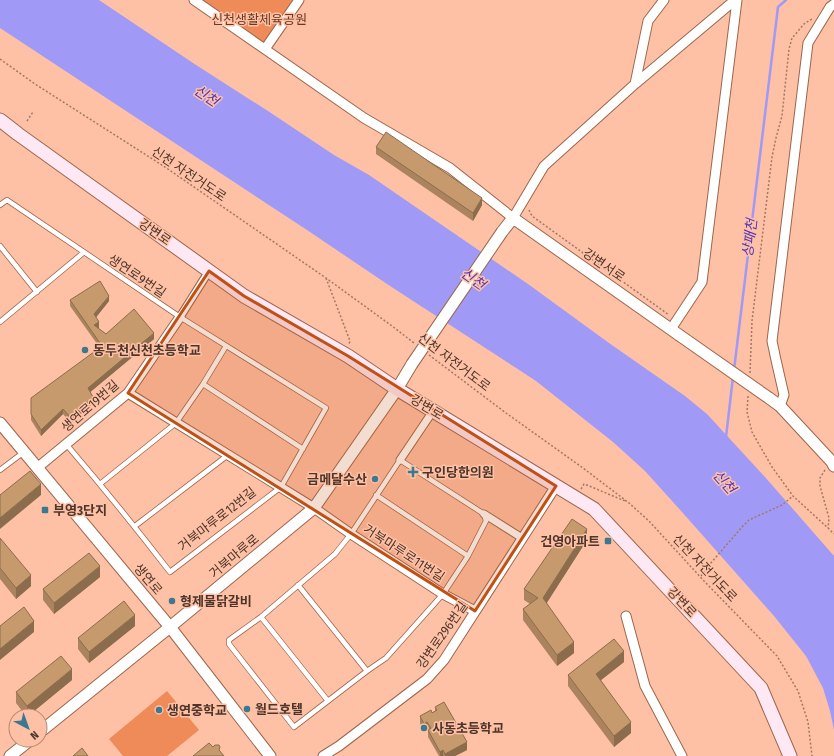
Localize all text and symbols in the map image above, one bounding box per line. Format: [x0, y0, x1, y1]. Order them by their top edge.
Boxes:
park label: 신천생활체육공원 [211, 12, 307, 27]
water label: 신천 [191, 82, 222, 111]
street label: 신천 자전거도로 [149, 144, 229, 205]
street label: 강변로 [136, 216, 174, 248]
water label: 상패천 [739, 217, 761, 258]
street label: 강변서로 [580, 245, 628, 285]
street label: 생연로9번길 [105, 251, 169, 301]
water label: 신천 [458, 265, 489, 294]
street label: 신천 자전거도로 [415, 330, 493, 394]
place label: 동두천신천초등학교 [93, 343, 201, 358]
marker: 동두천신천초등학교 [80, 345, 90, 355]
street label: 생연로19번길 [58, 377, 122, 435]
street label: 강변로 [408, 391, 446, 423]
place label: 구인당한의원 [422, 465, 494, 480]
marker: 구인당한의원 [407, 466, 419, 478]
water label: 신천 [709, 467, 740, 498]
place label: 금메달수산 [307, 472, 367, 487]
marker: 금메달수산 [370, 474, 380, 484]
street label: 거북마루로12번길 [175, 484, 259, 554]
place label: 부영3단지 [53, 503, 107, 518]
marker: 부영3단지 [40, 505, 50, 515]
street label: 거북마루로11번길 [361, 521, 447, 585]
street label: 거북마루로 [206, 531, 262, 581]
street label: 신천 자전거도로 [670, 531, 740, 605]
place label: 건영아파트 [540, 534, 600, 549]
marker: 건영아파트 [603, 536, 613, 546]
street label: 생연로 [131, 560, 165, 598]
street label: 강변로 [664, 584, 700, 620]
place label: 형제물닭갈비 [180, 594, 252, 609]
marker: 형제물닭갈비 [167, 596, 177, 606]
street label: 강변로296번길 [413, 599, 471, 671]
place label: 월드호텔 [255, 702, 303, 717]
place label: 생연중학교 [167, 703, 227, 718]
marker: 월드호텔 [242, 704, 252, 714]
marker: 생연중학교 [154, 705, 164, 715]
north arrow [8, 708, 48, 748]
place label: 사동초등학교 [432, 721, 504, 736]
marker: 사동초등학교 [419, 723, 429, 733]
text: N [27, 728, 41, 742]

